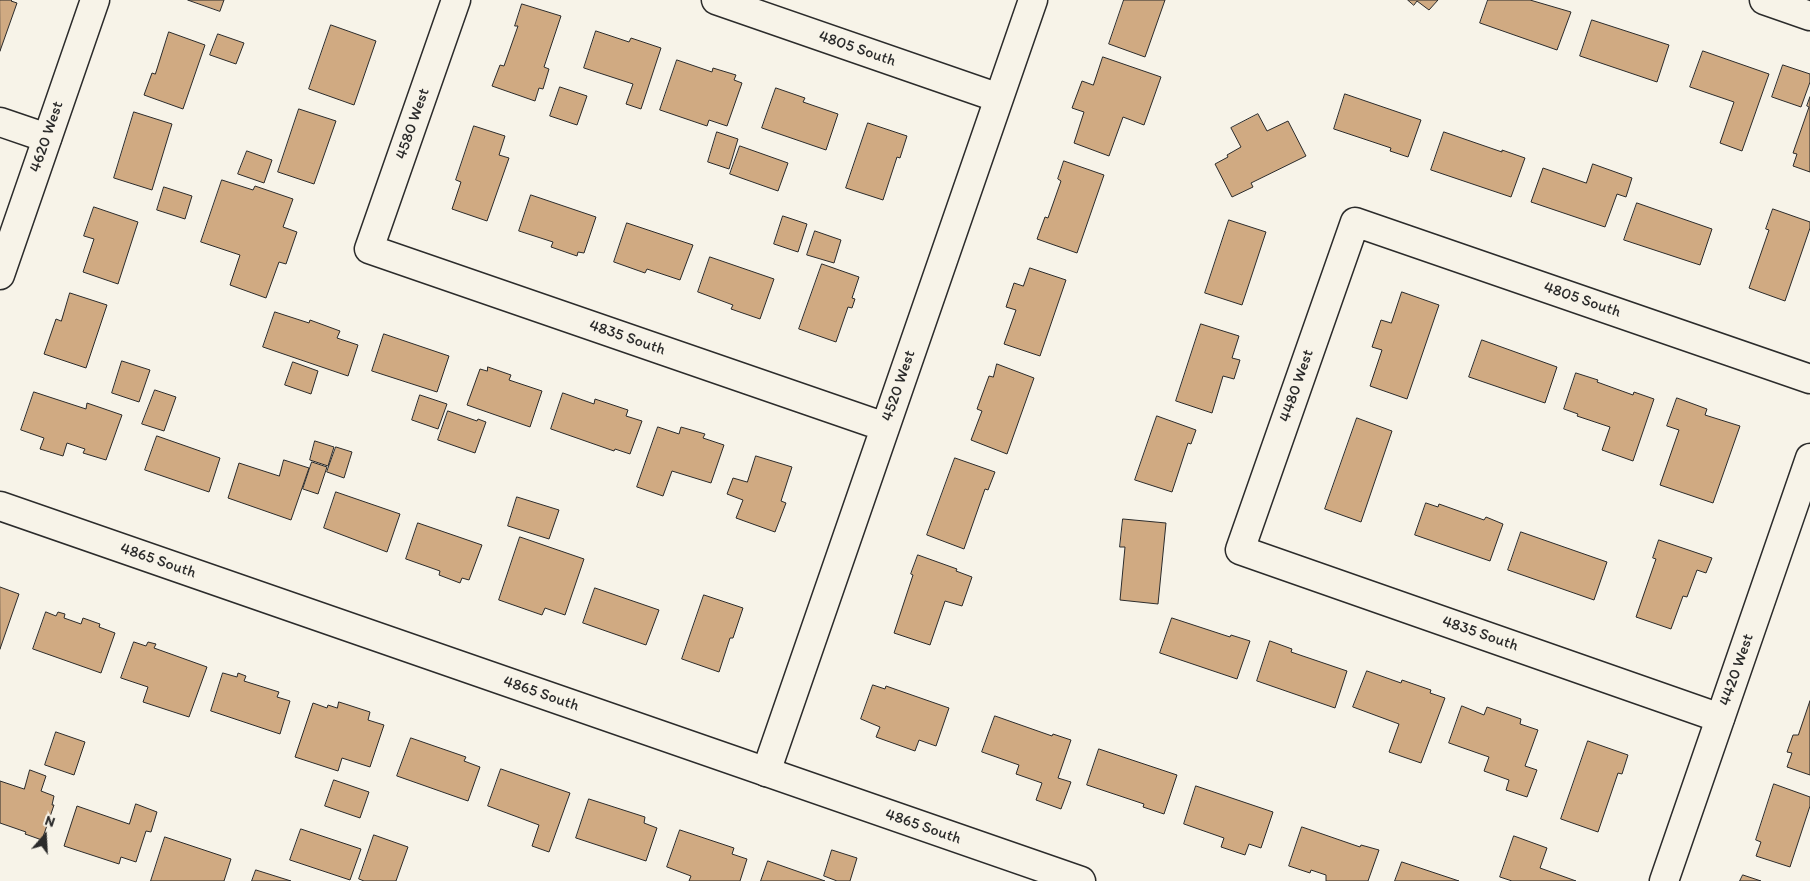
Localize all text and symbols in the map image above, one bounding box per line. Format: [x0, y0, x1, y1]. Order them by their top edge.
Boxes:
street label: 4805 South [816, 27, 898, 71]
street label: 4580 West [392, 86, 434, 162]
street label: 4620 West [26, 99, 68, 175]
street label: 4805 South [1541, 278, 1623, 322]
street label: 4835 South [586, 316, 668, 360]
street label: 4480 West [1276, 347, 1318, 425]
street label: 4520 West [878, 348, 920, 424]
street label: 4865 South [118, 539, 198, 583]
street label: 4835 South [1439, 612, 1521, 656]
street label: 4420 West [1716, 631, 1758, 709]
street label: 4865 South [501, 672, 581, 716]
street label: 4865 South [883, 805, 963, 849]
north arrow [20, 811, 70, 861]
text: N [43, 812, 57, 831]

